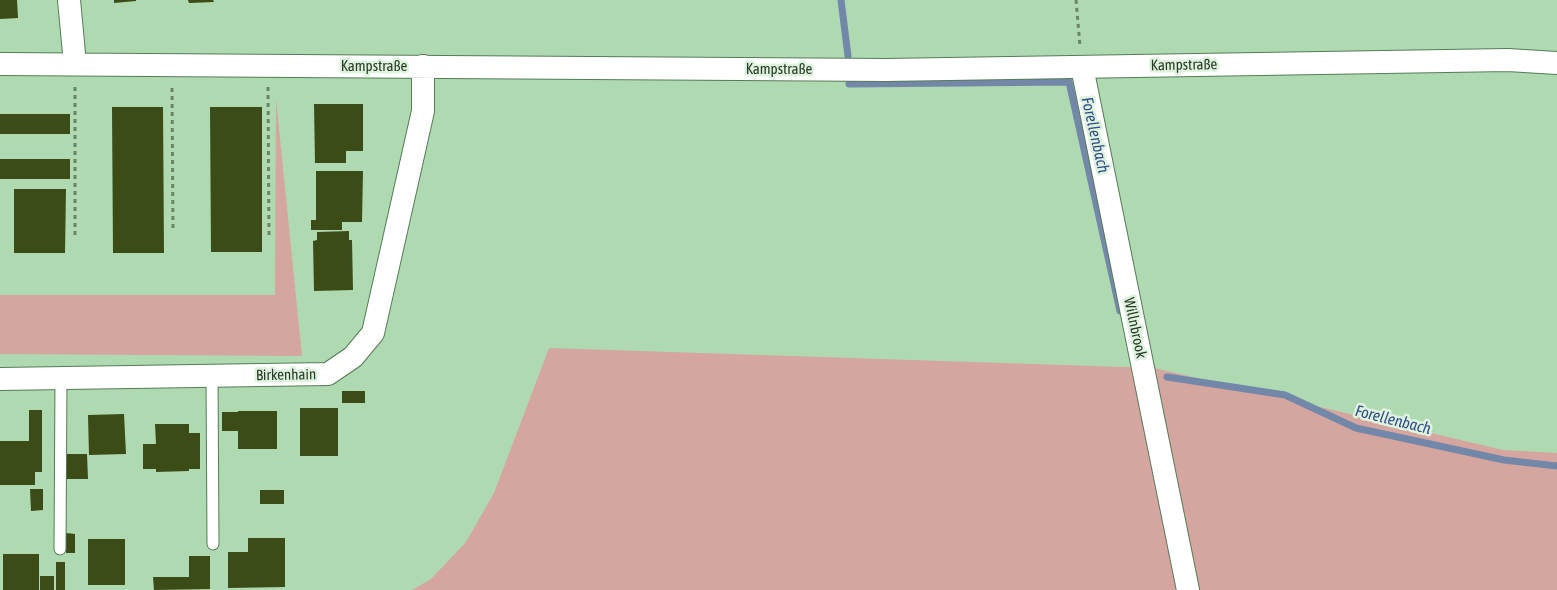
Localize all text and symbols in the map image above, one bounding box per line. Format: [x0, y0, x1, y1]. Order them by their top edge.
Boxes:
street label: Kampstraße [1151, 55, 1217, 75]
street label: Kampstraße [341, 57, 407, 75]
street label: Kampstraße [746, 60, 812, 78]
water label: Forellenbach [1077, 95, 1113, 175]
street label: Willnbrook [1120, 296, 1150, 360]
street label: Birkenhain [256, 365, 316, 385]
water label: Forellenbach [1353, 401, 1433, 439]

